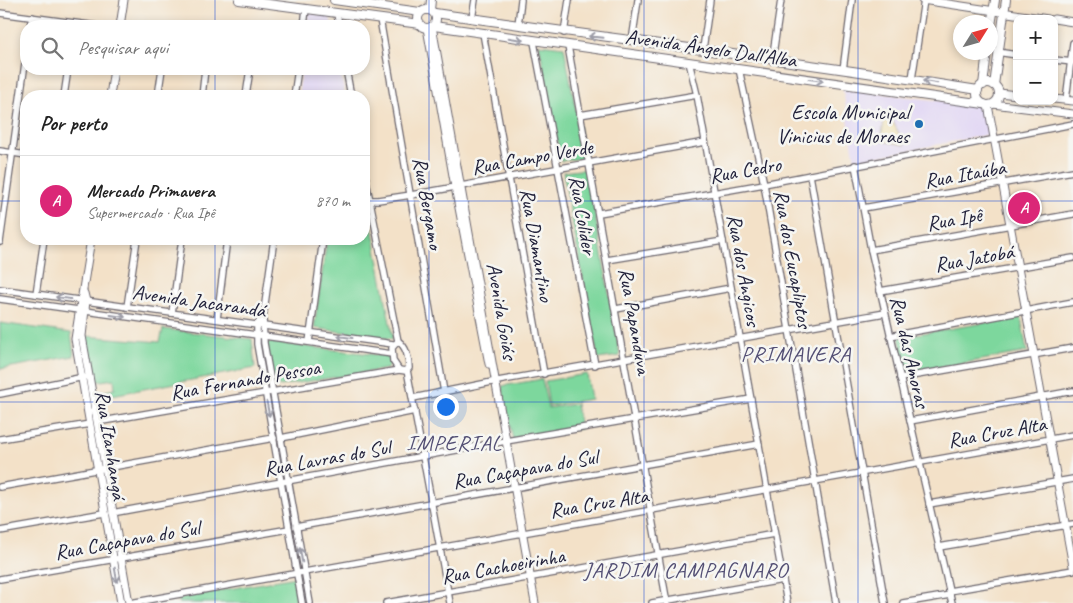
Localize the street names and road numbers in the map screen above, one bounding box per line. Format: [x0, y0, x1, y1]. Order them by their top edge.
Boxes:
street label: Avenida Ângelo Dall'Alba [624, 23, 800, 73]
street label: Rua Campo Verde [469, 133, 596, 180]
street label: Rua Cedro [707, 151, 784, 189]
street label: Rua Itaúba [922, 154, 1009, 194]
street label: Rua Bergamo [407, 155, 449, 254]
street label: Rua Colider [563, 174, 603, 258]
street label: Rua Diamantino [514, 186, 560, 305]
street label: Rua dos Eucapliptos [768, 188, 818, 332]
street label: Rua Ipê [925, 201, 986, 237]
street label: Rua dos Angicos [721, 212, 767, 330]
street label: Rua Jatobá [933, 238, 1017, 278]
street label: Avenida Goiás [481, 261, 524, 363]
street label: Rua Papanduva [613, 266, 658, 379]
street label: Avenida Jacarandá [131, 279, 269, 323]
street label: Rua das Amoras [885, 294, 936, 412]
street label: Rua Fernando Pessoa [168, 354, 323, 406]
street label: Rua Itanhangá [90, 388, 133, 503]
street label: Rua Cruz Alta [946, 410, 1050, 453]
street label: Rua Lavras do Sul [262, 434, 396, 482]
street label: Rua Caçapava do Sul [451, 443, 603, 495]
street label: Rua Cruz Alta [548, 482, 652, 524]
street label: Rua Caçapava do Sul [53, 514, 205, 566]
street label: Rua Cachoeirinha [439, 542, 568, 590]

